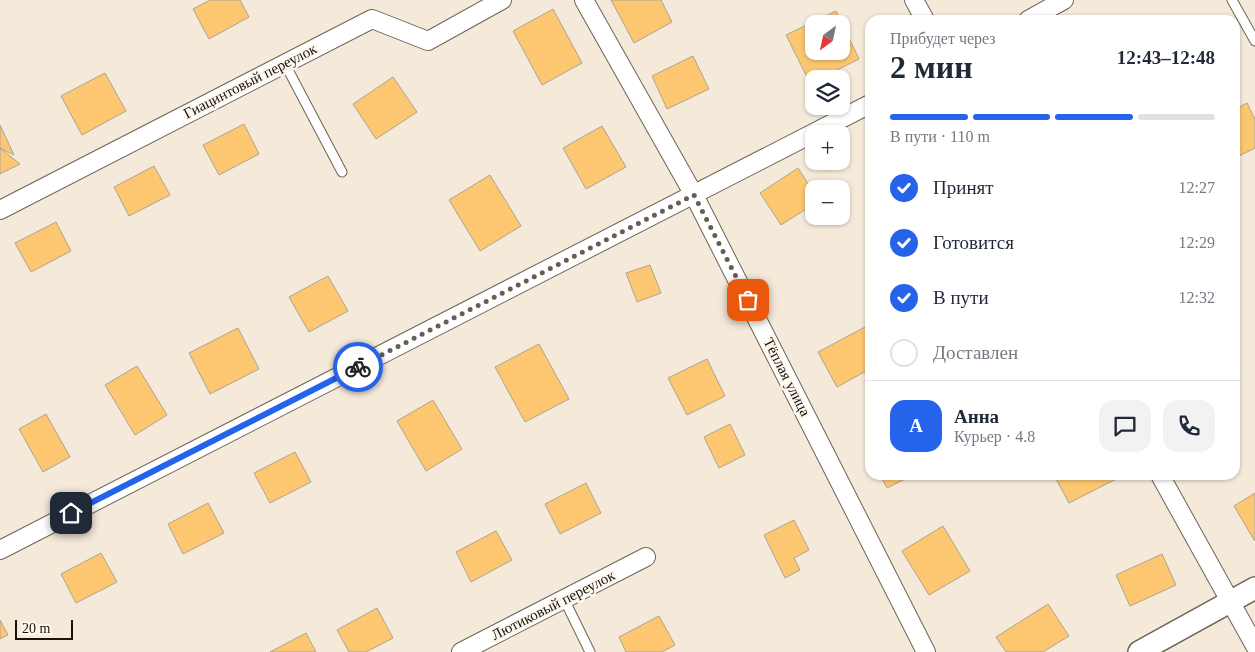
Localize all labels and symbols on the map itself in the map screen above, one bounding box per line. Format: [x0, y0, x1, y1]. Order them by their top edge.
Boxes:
north arrow [805, 15, 850, 60]
street label: Гиацинтовый переулок [181, 40, 320, 122]
pin [727, 279, 769, 321]
street label: Тёплая улица [760, 335, 814, 419]
courier [333, 342, 383, 392]
pin [50, 492, 92, 534]
street label: Лютиковый переулок [489, 567, 618, 643]
scale bar [15, 617, 72, 640]

